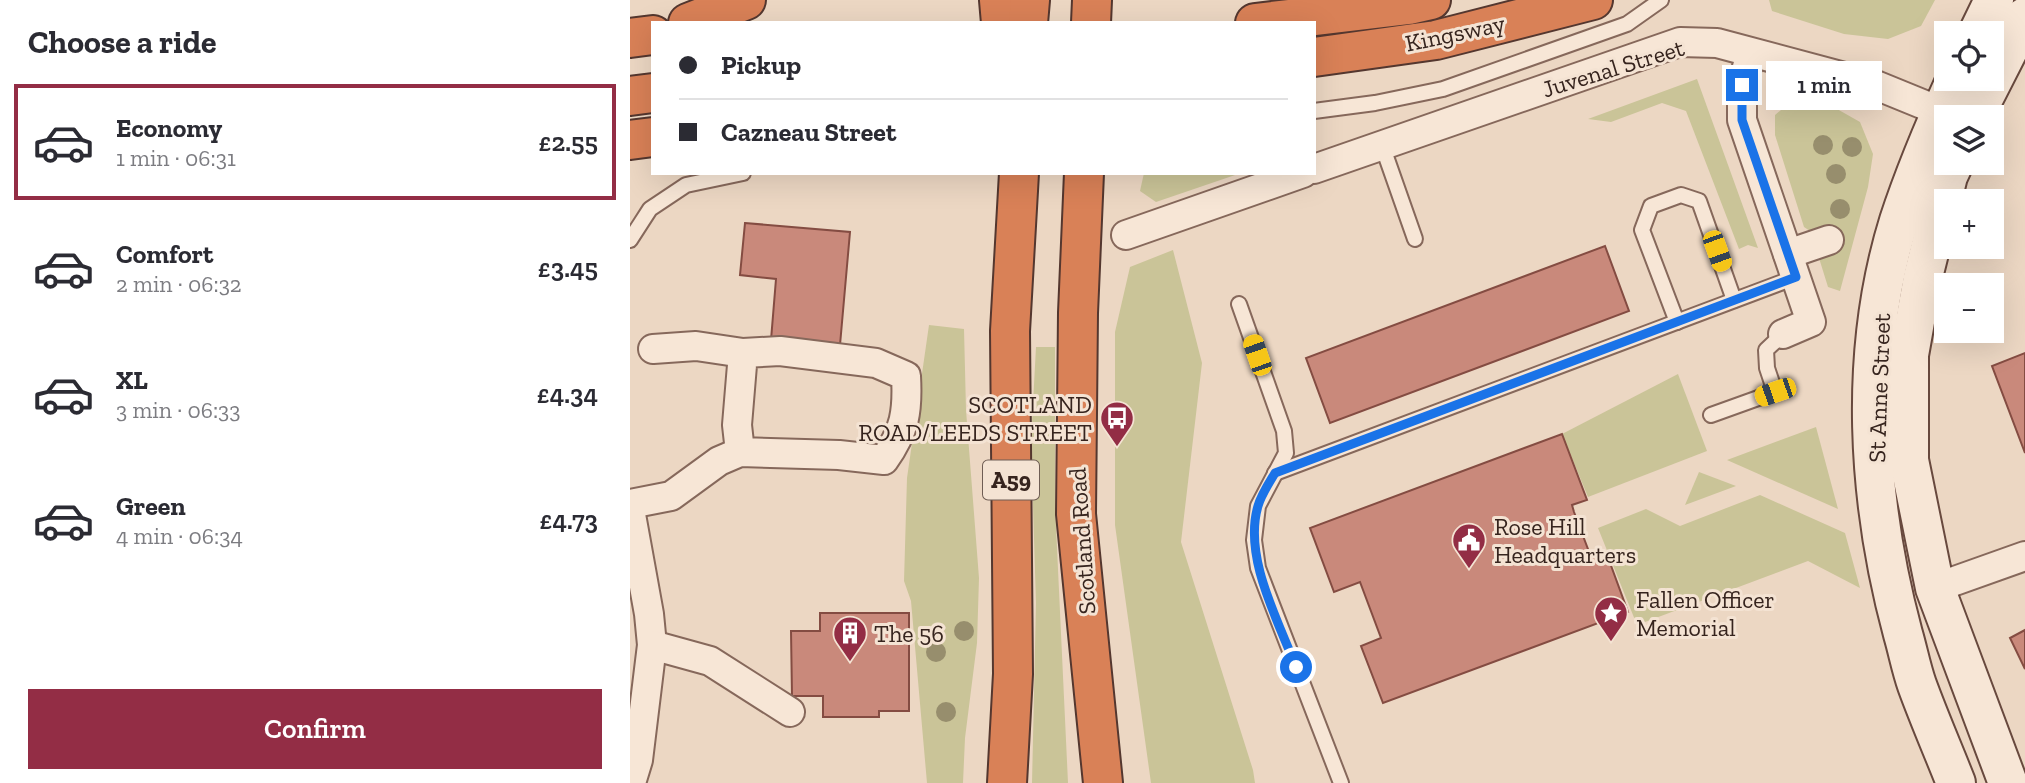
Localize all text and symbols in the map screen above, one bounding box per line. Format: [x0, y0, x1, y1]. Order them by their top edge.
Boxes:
street label: Kingsway [1402, 8, 1508, 58]
map controls [1934, 21, 2004, 343]
button: locate [1934, 21, 2004, 91]
text: Choose a ride [28, 23, 216, 61]
street label: Juvenal Street [1538, 33, 1688, 103]
text: Pickup [721, 49, 801, 81]
callout: 1 min [1766, 60, 1882, 110]
route end [1726, 69, 1758, 101]
text: 1 min [1797, 71, 1851, 99]
button: layers [1934, 105, 2004, 175]
icon: car [32, 111, 95, 174]
text: Economy [116, 112, 222, 144]
text: Cazneau Street [721, 116, 896, 148]
text: £2.55 [539, 126, 598, 158]
text: 1 min · 06:31 [116, 144, 236, 172]
button: + [1934, 189, 2004, 259]
car [1700, 228, 1735, 274]
icon: car [32, 237, 95, 300]
text: Comfort [116, 238, 213, 270]
text: £3.45 [538, 252, 598, 284]
text: 2 min · 06:32 [116, 270, 242, 298]
button: − [1934, 273, 2004, 343]
street label: St Anne Street [1862, 313, 1896, 463]
car [1241, 332, 1274, 378]
icon: car [32, 363, 95, 426]
text: XL [116, 364, 148, 396]
car [1752, 375, 1799, 409]
text: £4.34 [537, 378, 598, 410]
place label: SCOTLAND ROAD/LEEDS STREET [858, 390, 1092, 447]
text: 3 min · 06:33 [116, 396, 241, 424]
bus stop icon: SCOTLAND ROAD/LEEDS STREET [1098, 399, 1136, 448]
road number: A59 [983, 460, 1039, 500]
street label: Scotland Road [1062, 467, 1102, 615]
icon: car [32, 489, 95, 552]
text: Green [116, 490, 186, 522]
text: £4.73 [540, 504, 598, 536]
place label: Rose Hill Headquarters [1494, 512, 1636, 569]
public building icon: Rose Hill Headquarters [1450, 521, 1488, 570]
text: 4 min · 06:34 [116, 522, 243, 550]
place label: Fallen Officer Memorial [1636, 585, 1775, 642]
place icon: Fallen Officer Memorial [1592, 594, 1630, 643]
building icon: The 56 [831, 614, 869, 663]
place label: The 56 [874, 619, 944, 648]
route start [1280, 651, 1312, 683]
button: Confirm [28, 689, 602, 769]

